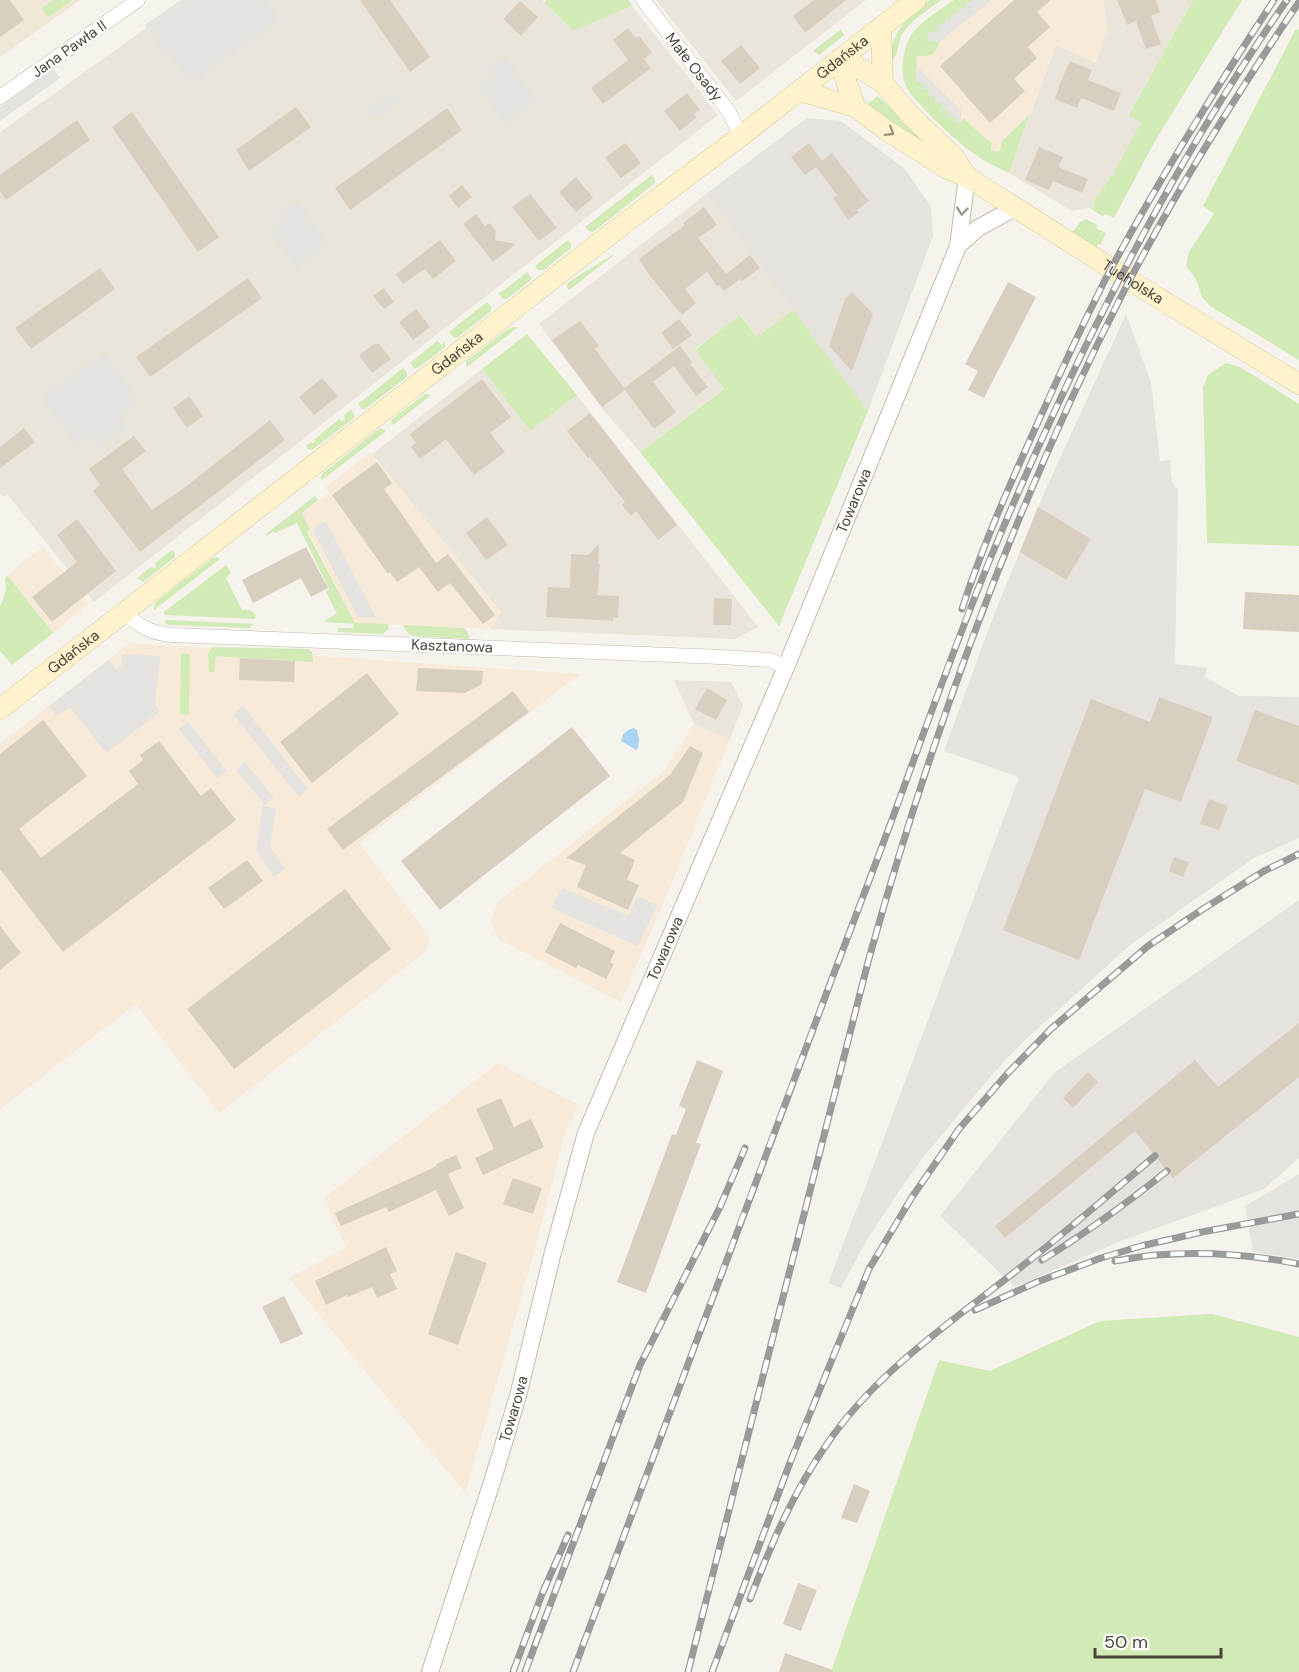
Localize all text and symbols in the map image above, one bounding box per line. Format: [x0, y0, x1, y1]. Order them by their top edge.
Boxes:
street label: Jana Pawła II [28, 16, 110, 82]
street label: Małe Osady [661, 28, 728, 106]
street label: Gdańska [812, 31, 872, 84]
one-way arrow [884, 125, 894, 137]
one-way arrow [956, 207, 969, 216]
street label: Tucholska [1098, 255, 1167, 309]
street label: Gdańska [427, 327, 487, 380]
street label: Towarowa [832, 465, 876, 536]
street label: Gdańska [43, 625, 104, 678]
street label: Kasztanowa [411, 635, 493, 657]
street label: Towarowa [642, 913, 688, 984]
street label: Towarowa [495, 1374, 533, 1445]
scale bar [1095, 1621, 1221, 1659]
text: 50 m [1104, 1630, 1148, 1654]

